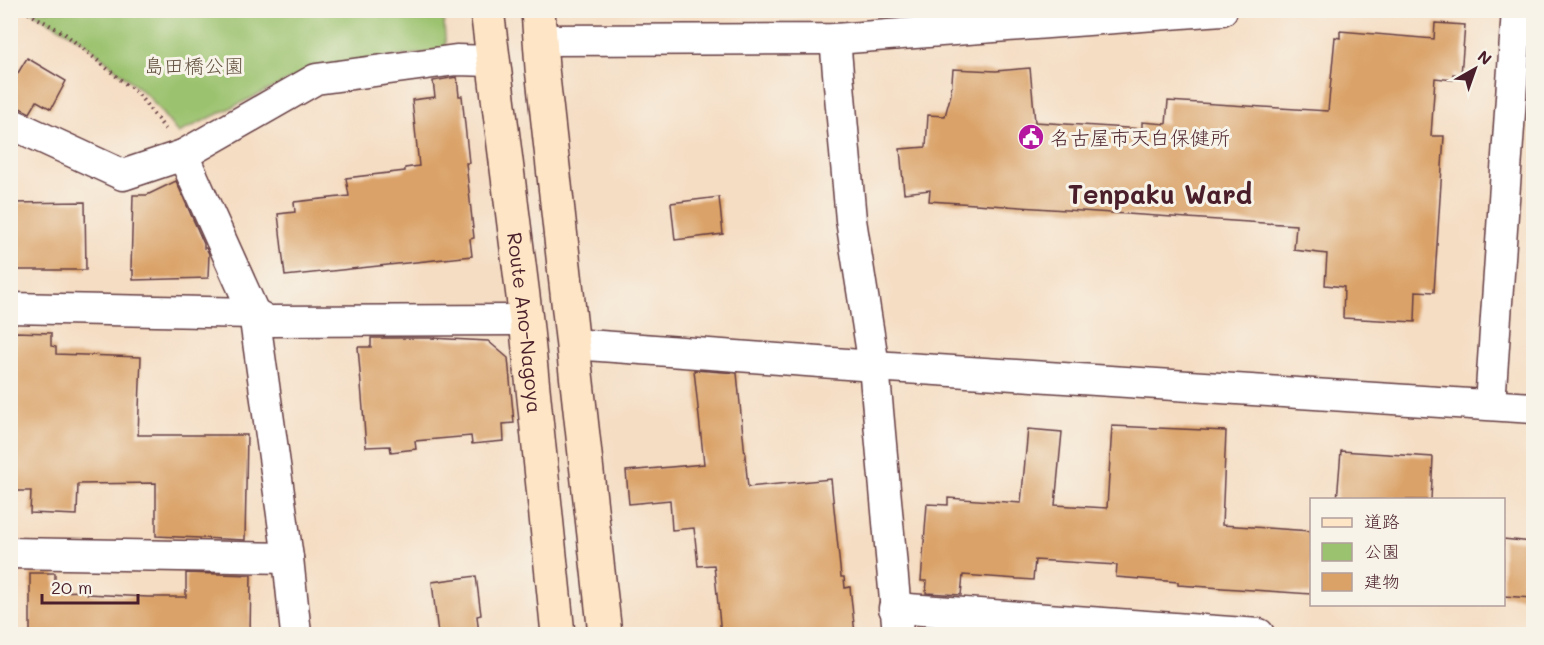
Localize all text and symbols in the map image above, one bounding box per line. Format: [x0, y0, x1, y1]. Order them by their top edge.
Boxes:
north arrow [1445, 39, 1505, 99]
text: N [1474, 45, 1496, 69]
park label: 島田橋公園 [144, 52, 244, 78]
public building icon: 名古屋市天白保健所 [1016, 122, 1046, 152]
place label: 名古屋市天白保健所 [1050, 124, 1230, 150]
district label: Tenpaku Ward [1068, 177, 1252, 211]
street label: Route Ano-Nagoya [502, 231, 548, 414]
legend [1310, 498, 1505, 606]
text: 道路 [1364, 509, 1400, 533]
text: 公園 [1364, 539, 1400, 563]
scale bar [42, 567, 138, 605]
text: 建物 [1364, 569, 1400, 593]
text: 20 m [51, 575, 92, 599]

